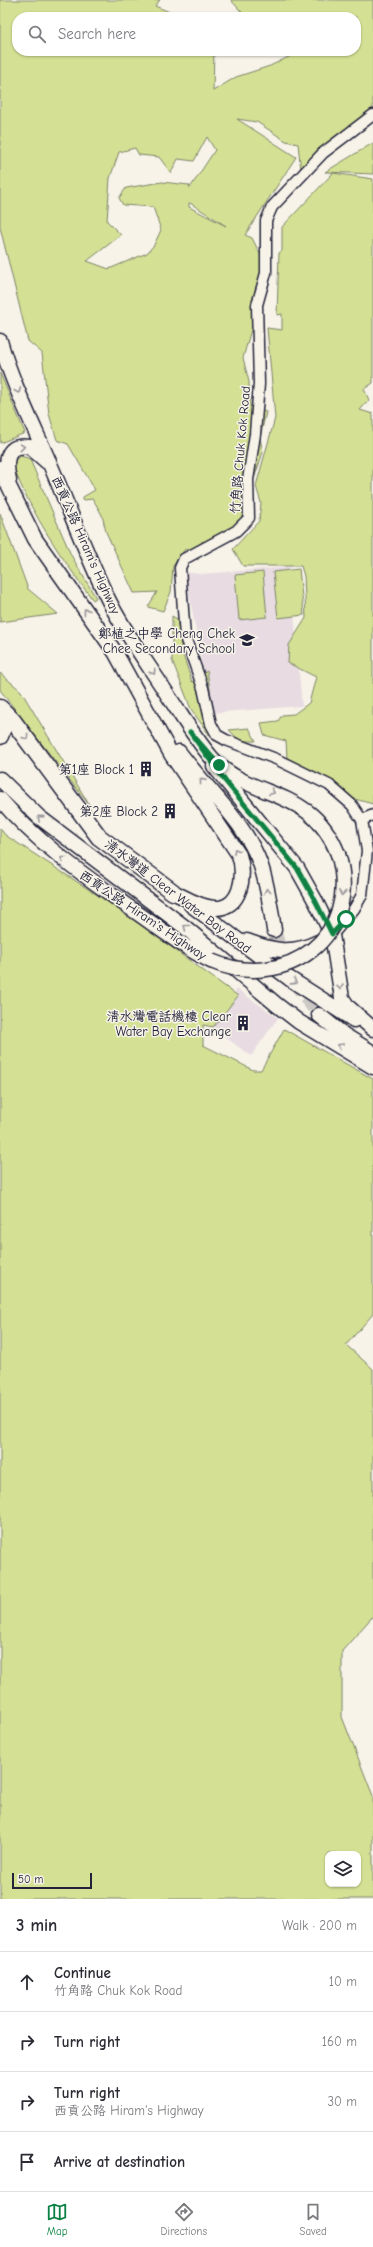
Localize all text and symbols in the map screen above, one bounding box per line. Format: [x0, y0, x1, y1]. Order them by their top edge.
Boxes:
search box [12, 12, 361, 56]
icon: search [26, 23, 48, 45]
text: Search here [58, 25, 136, 43]
street label: 竹角路 Chuk Kok Road [227, 385, 253, 515]
one-way arrow [13, 387, 21, 394]
one-way arrow [18, 443, 25, 452]
street label: 西貢公路 Hiram's Highway [49, 474, 123, 617]
one-way arrow [84, 608, 91, 615]
place label: 鄭植之中學 Cheng Chek Chee Secondary School [98, 626, 236, 656]
school or university icon: 鄭植之中學 Cheng Chek Chee Secondary School [238, 631, 256, 649]
one-way arrow [148, 668, 155, 675]
one-way arrow [21, 733, 28, 740]
route end [210, 756, 228, 774]
building icon: 第1座 Block 1 [137, 760, 155, 778]
place label: 第1座 Block 1 [59, 762, 134, 777]
one-way arrow [200, 779, 207, 786]
one-way arrow [268, 787, 276, 795]
building icon: 第2座 Block 2 [161, 802, 179, 820]
place label: 第2座 Block 2 [79, 804, 158, 819]
one-way arrow [37, 815, 44, 822]
street label: 清水灣道 Clear Water Bay Road [102, 836, 254, 956]
one-way arrow [234, 847, 241, 855]
one-way arrow [60, 857, 67, 864]
street label: 西貢公路 Hiram's Highway [77, 867, 209, 963]
one-way arrow [264, 888, 272, 894]
one-way arrow [338, 890, 347, 896]
route start [337, 910, 355, 928]
one-way arrow [183, 925, 190, 932]
one-way arrow [290, 977, 297, 985]
one-way arrow [335, 984, 343, 990]
place label: 清水灣電話機樓 Clear Water Bay Exchange [106, 1009, 232, 1039]
building icon: 清水灣電話機樓 Clear Water Bay Exchange [234, 1014, 252, 1032]
one-way arrow [337, 1044, 344, 1051]
map controls [325, 1851, 361, 1887]
button: layers [325, 1851, 361, 1887]
scale bar [12, 1871, 92, 1890]
text: 50 m [18, 1873, 43, 1886]
text: 3 min [16, 1916, 57, 1935]
text: Walk · 200 m [282, 1918, 357, 1933]
text: Continue [54, 1964, 111, 1982]
icon: ahead [16, 1971, 38, 1993]
text: 10 m [329, 1974, 357, 1989]
text: 竹角路 Chuk Kok Road [54, 1983, 182, 1998]
icon: right [16, 2031, 38, 2053]
text: Turn right [54, 2033, 120, 2051]
text: 160 m [322, 2034, 357, 2049]
text: Turn right [54, 2084, 120, 2102]
icon: right [16, 2091, 38, 2113]
text: 30 m [327, 2094, 357, 2109]
text: 西貢公路 Hiram's Highway [54, 2103, 204, 2118]
icon: arrive [16, 2151, 38, 2173]
text: Arrive at destination [54, 2153, 185, 2171]
tab: Map [46, 2201, 68, 2238]
tab: Directions [160, 2201, 207, 2238]
tab: Saved [299, 2201, 327, 2238]

